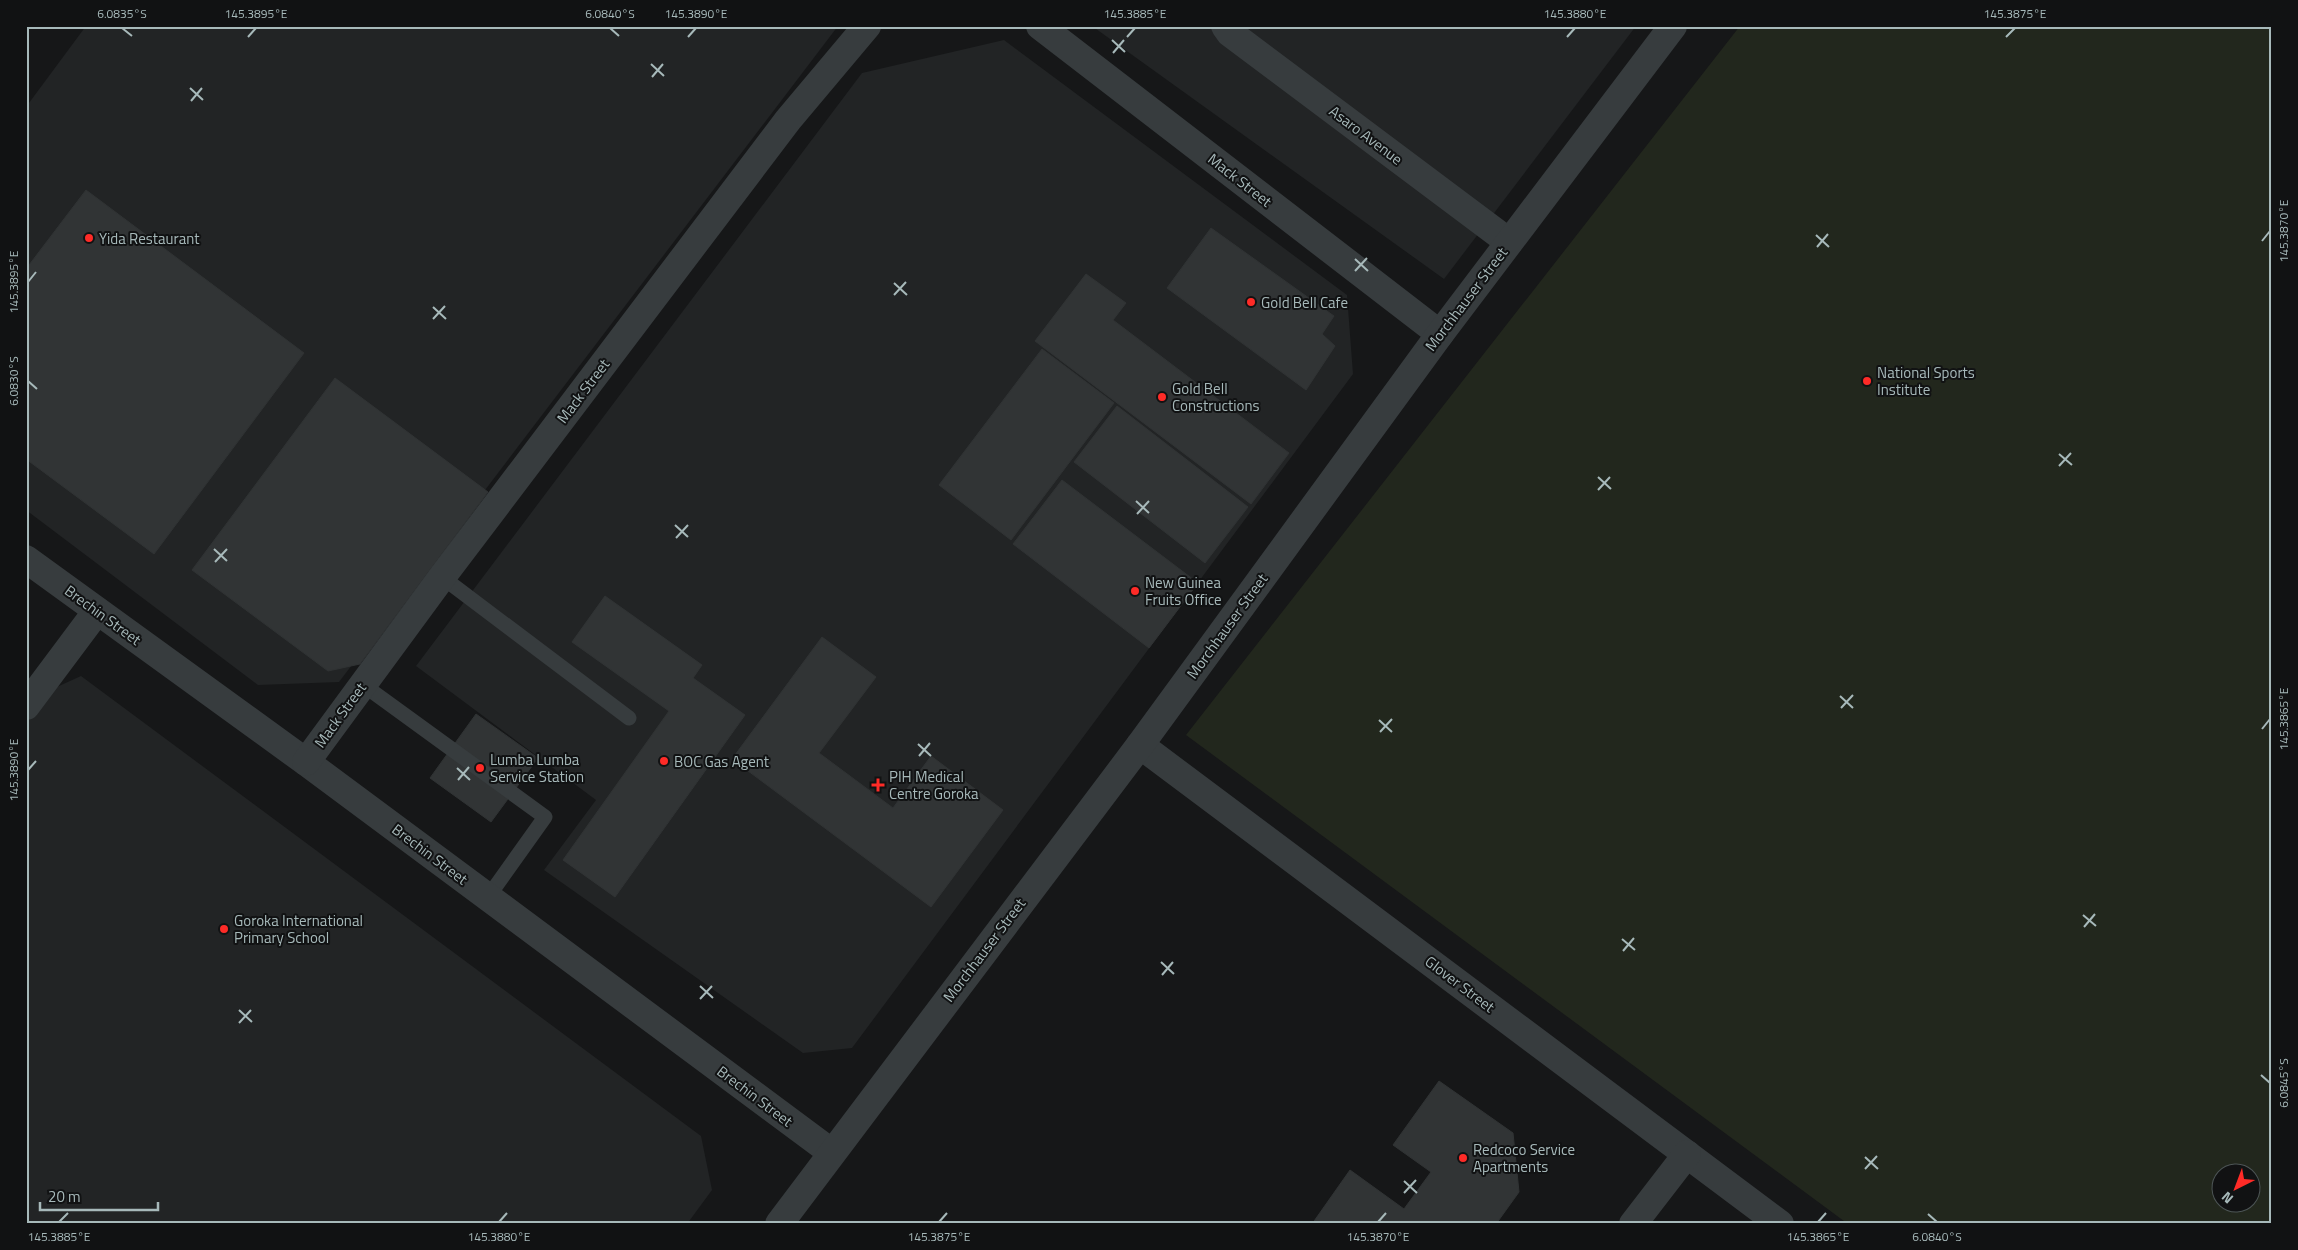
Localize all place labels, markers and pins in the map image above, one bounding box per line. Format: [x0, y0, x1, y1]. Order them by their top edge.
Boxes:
place label: Yida Restaurant [99, 227, 200, 250]
marker: Yida Restaurant [83, 232, 95, 244]
place label: Gold Bell Cafe [1261, 291, 1348, 314]
marker: Gold Bell Cafe [1245, 296, 1257, 308]
place label: National Sports Institute [1877, 361, 1975, 401]
marker: National Sports Institute [1861, 375, 1873, 387]
place label: Gold Bell Constructions [1172, 377, 1259, 417]
marker: Gold Bell Constructions [1156, 391, 1168, 403]
place label: New Guinea Fruits Office [1145, 571, 1222, 611]
marker: New Guinea Fruits Office [1129, 585, 1141, 597]
place label: Lumba Lumba Service Station [490, 748, 584, 788]
place label: BOC Gas Agent [674, 750, 770, 773]
marker: BOC Gas Agent [658, 755, 670, 767]
marker: Lumba Lumba Service Station [474, 762, 486, 774]
place label: PIH Medical Centre Goroka [889, 765, 979, 805]
marker: PIH Medical Centre Goroka [871, 778, 885, 792]
place label: Goroka International Primary School [234, 909, 363, 949]
marker: Goroka International Primary School [218, 923, 230, 935]
place label: Redcoco Service Apartments [1473, 1138, 1575, 1178]
marker: Redcoco Service Apartments [1457, 1152, 1469, 1164]

